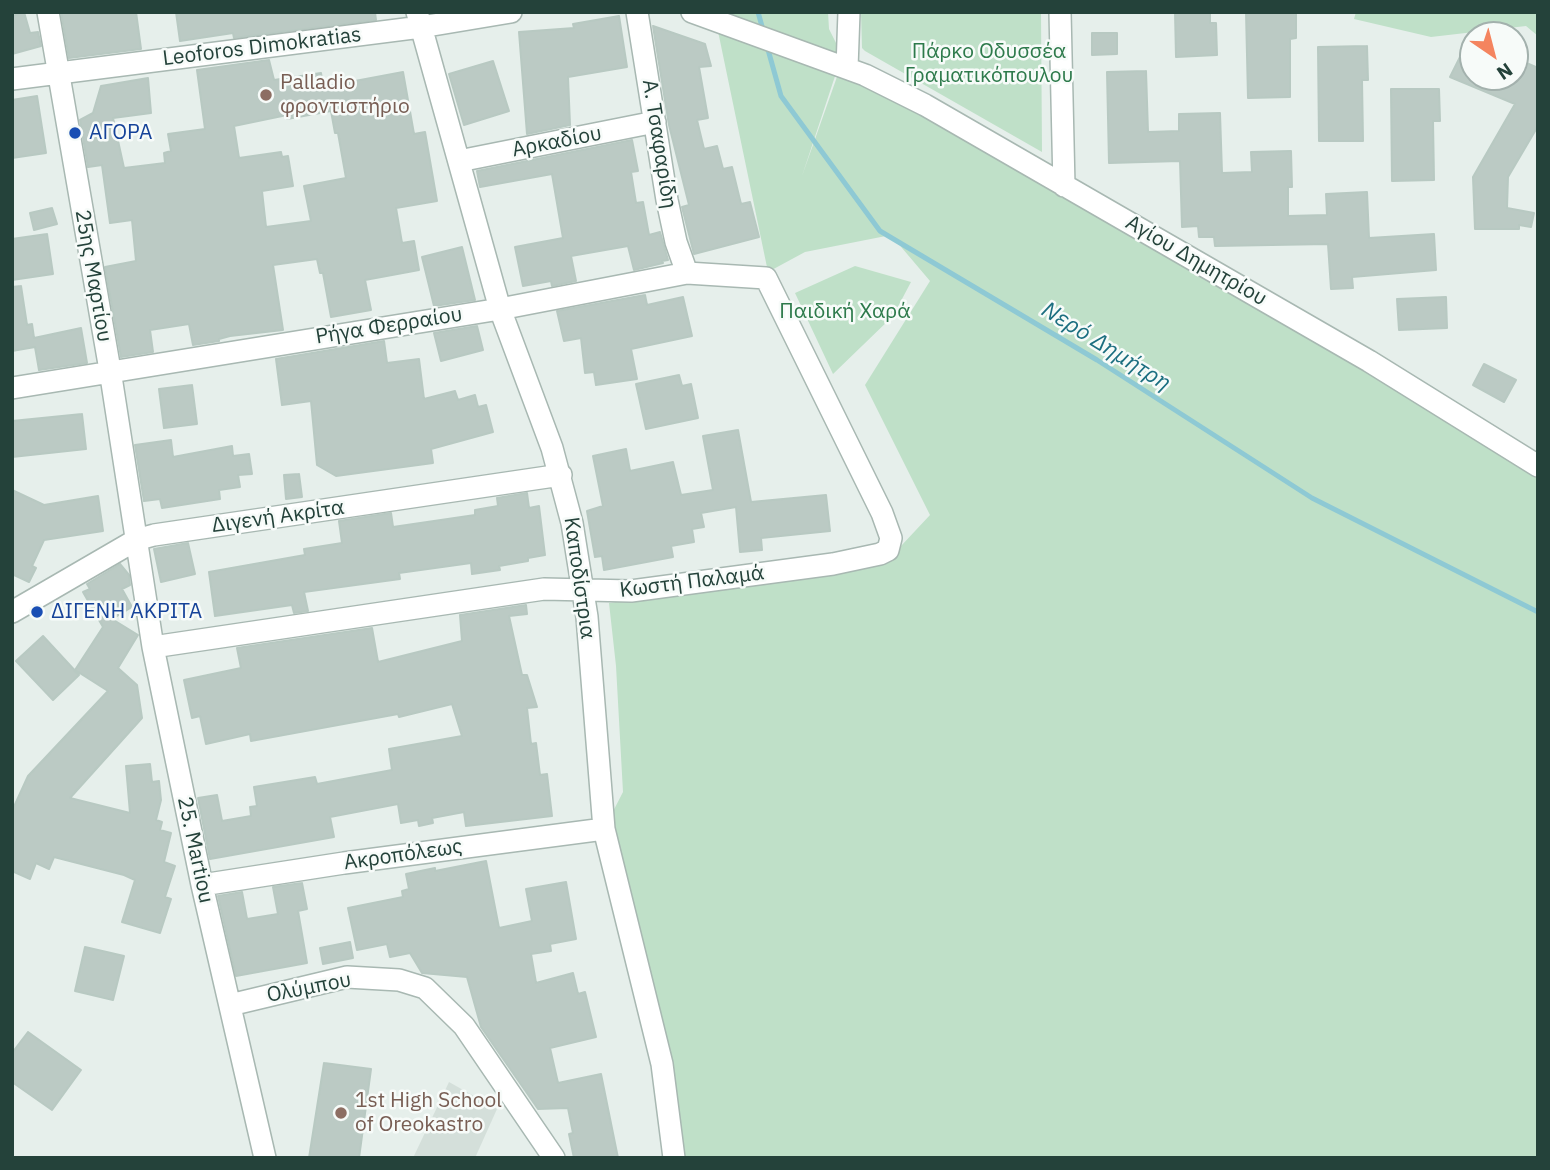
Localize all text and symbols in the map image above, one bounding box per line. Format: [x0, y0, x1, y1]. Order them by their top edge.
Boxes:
north arrow [1459, 21, 1529, 91]
street label: Leoforos Dimokratias [161, 22, 363, 72]
park label: Πάρκο Οδυσσέα Γραματικόπουλου [905, 39, 1073, 89]
text: N [1492, 58, 1517, 85]
place label: Palladio φροντιστήριο [280, 70, 410, 120]
street label: Α. Τσαφαρίδη [636, 78, 682, 210]
marker: Palladio φροντιστήριο [258, 87, 274, 103]
place label: ΑΓΟΡΑ [89, 120, 152, 146]
street label: Αρκαδίου [510, 121, 604, 163]
marker: ΑΓΟΡΑ [67, 125, 83, 141]
street label: 25ης Μαρτίου [69, 208, 117, 344]
street label: Αγίου Δημητρίου [1121, 210, 1271, 312]
water label: Νερό Δημήτρη [1036, 296, 1176, 398]
park label: Παιδική Χαρά [779, 299, 911, 325]
street label: Ρήγα Φερραίου [314, 302, 464, 350]
street label: Διγενή Ακρίτα [210, 495, 346, 539]
street label: Καποδίστρια [558, 516, 600, 640]
street label: Κωστή Παλαμά [618, 561, 766, 603]
place label: ΔΙΓΕΝΗ ΑΚΡΙΤΑ [51, 599, 202, 625]
marker: ΔΙΓΕΝΗ ΑΚΡΙΤΑ [29, 604, 45, 620]
street label: 25. Martiou [171, 794, 219, 906]
street label: Ακροπόλεως [342, 834, 464, 876]
street label: Ολύμπου [265, 967, 353, 1009]
place label: 1st High School of Oreokastro [355, 1088, 502, 1138]
marker: 1st High School of Oreokastro [333, 1105, 349, 1121]

